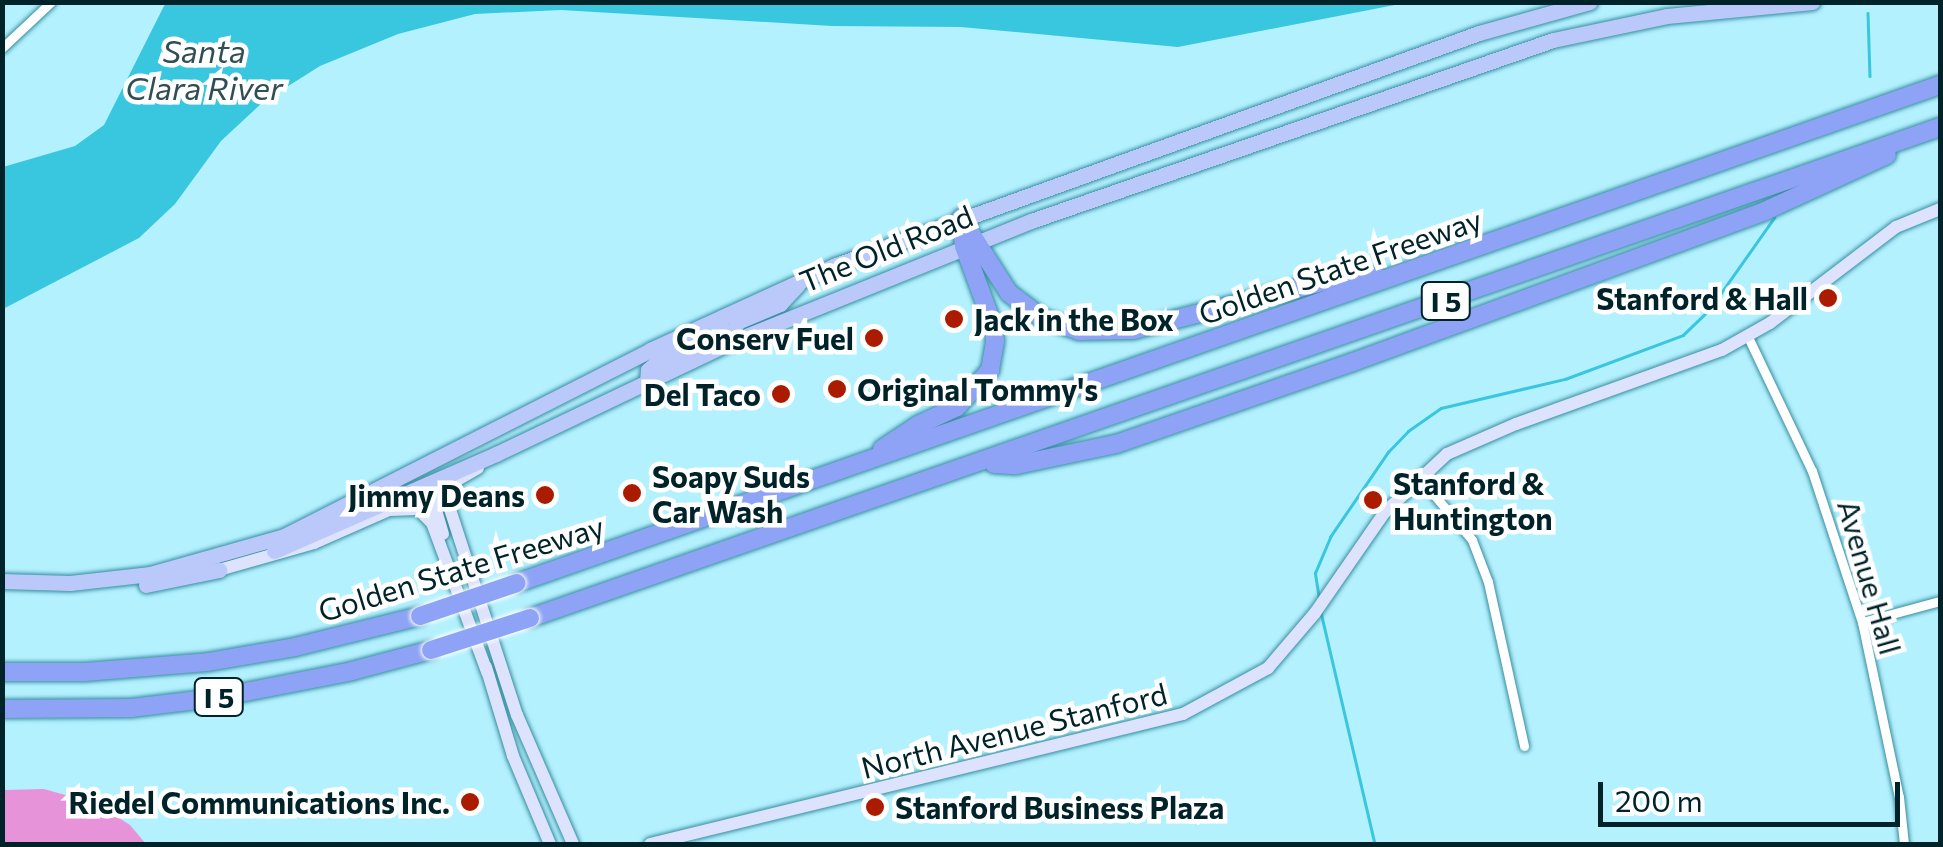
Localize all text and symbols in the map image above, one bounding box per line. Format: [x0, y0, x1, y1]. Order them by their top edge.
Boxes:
water label: Santa Clara River [125, 32, 283, 107]
street label: The Old Road [794, 197, 978, 299]
street label: Golden State Freeway [1194, 201, 1486, 331]
road number: I 5 [1418, 278, 1474, 324]
place label: Stanford & Hall [1596, 280, 1808, 316]
marker: Stanford & Hall [1817, 287, 1839, 309]
place label: Jack in the Box [974, 301, 1174, 337]
marker: Jack in the Box [943, 308, 965, 330]
place label: Conserv Fuel [676, 320, 854, 356]
marker: Conserv Fuel [863, 327, 885, 349]
place label: Original Tommy's [857, 371, 1098, 407]
place label: Del Taco [644, 376, 761, 412]
marker: Original Tommy's [826, 378, 848, 400]
marker: Del Taco [770, 383, 792, 405]
place label: Soapy Suds Car Wash [652, 458, 810, 528]
place label: Stanford & Huntington [1393, 465, 1553, 536]
place label: Jimmy Deans [348, 477, 525, 513]
marker: Soapy Suds Car Wash [621, 482, 643, 504]
marker: Jimmy Deans [534, 484, 556, 506]
marker: Stanford & Huntington [1362, 489, 1384, 511]
street label: Avenue Hall [1831, 496, 1909, 658]
street label: Golden State Freeway [314, 507, 608, 629]
road number: I 5 [192, 674, 246, 720]
street label: North Avenue Stanford [857, 675, 1171, 785]
scale bar [1603, 762, 1906, 824]
text: 200 m [1615, 781, 1703, 818]
place label: Riedel Communications Inc. [69, 784, 450, 820]
place label: Stanford Business Plaza [895, 789, 1224, 825]
marker: Riedel Communications Inc. [459, 791, 481, 813]
marker: Stanford Business Plaza [864, 796, 886, 818]

